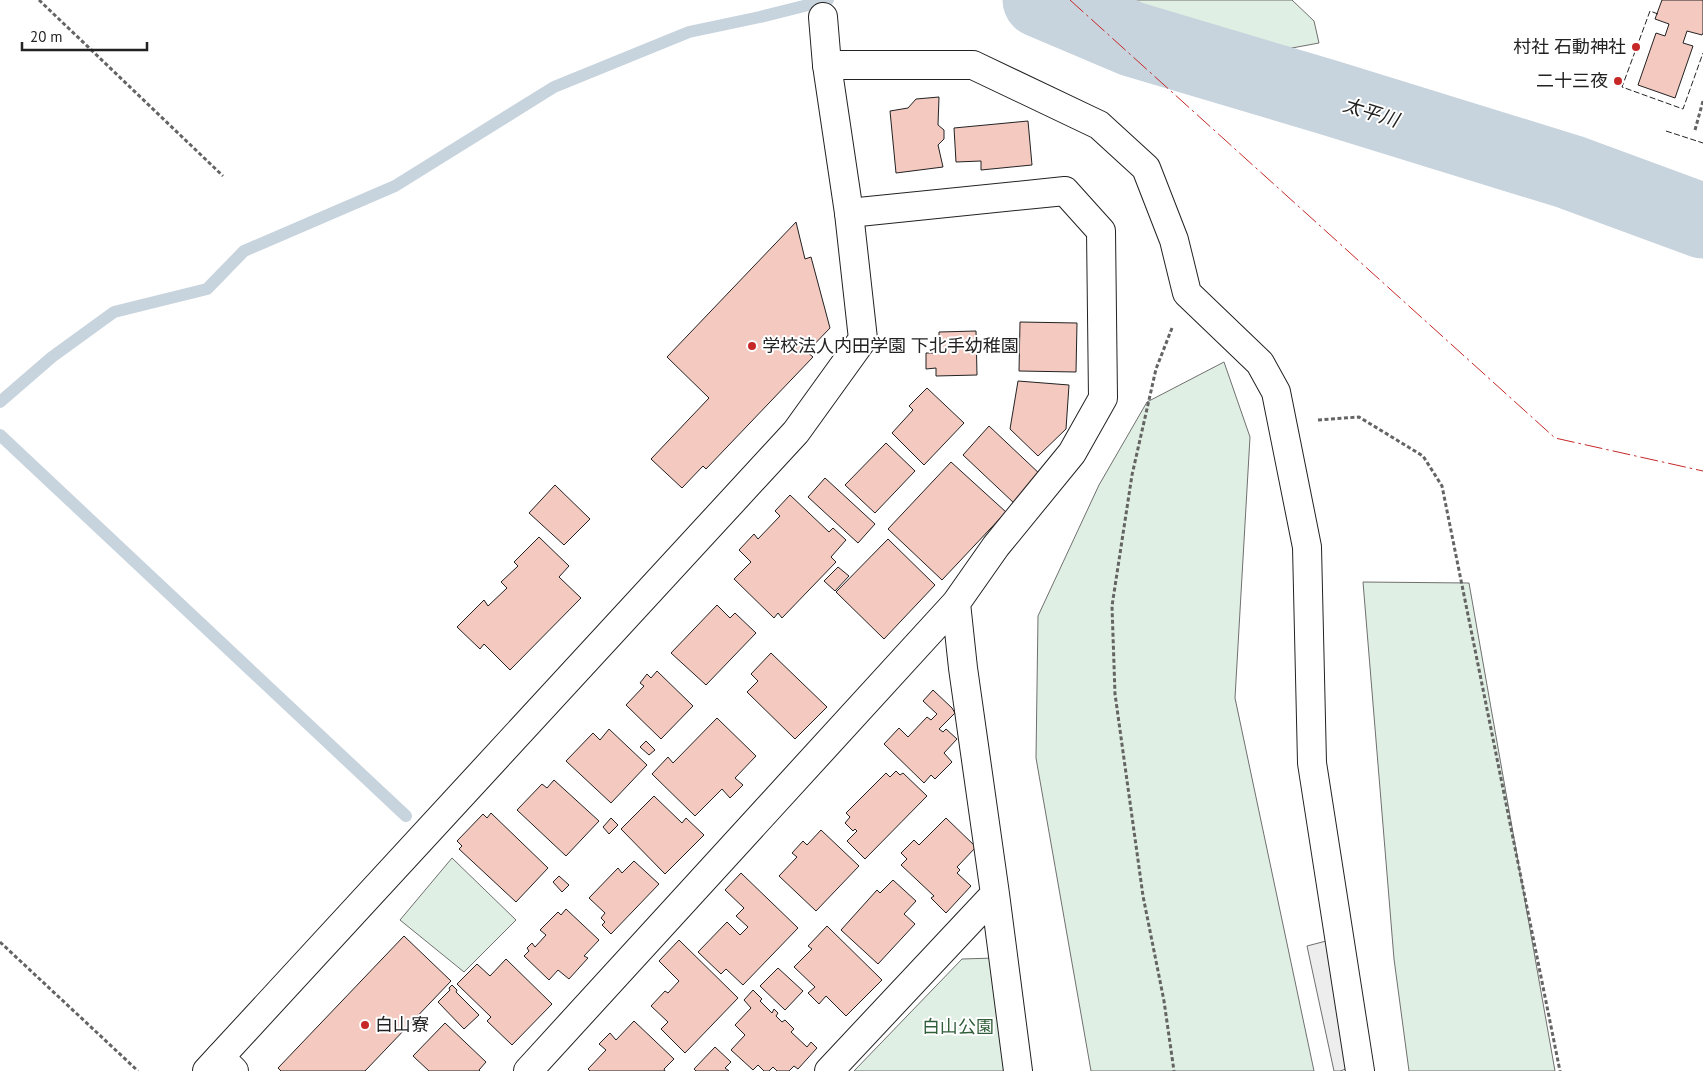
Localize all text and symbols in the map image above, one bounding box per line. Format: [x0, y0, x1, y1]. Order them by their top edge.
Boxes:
scale bar [22, 20, 148, 52]
text: 20 m [30, 27, 63, 46]
place label: 村社 石動神社 [1513, 35, 1626, 58]
marker: 村社 石動神社 [1630, 41, 1642, 53]
place label: 二十三夜 [1536, 69, 1608, 92]
marker: 二十三夜 [1612, 75, 1624, 87]
water label: 太平川 [1340, 92, 1404, 132]
place label: 学校法人内田学園 下北手幼稚園 [762, 334, 1019, 357]
marker: 学校法人内田学園 下北手幼稚園 [746, 340, 758, 352]
place label: 白山寮 [375, 1013, 429, 1036]
park label: 白山公園 [922, 1015, 994, 1038]
marker: 白山寮 [359, 1019, 371, 1031]

